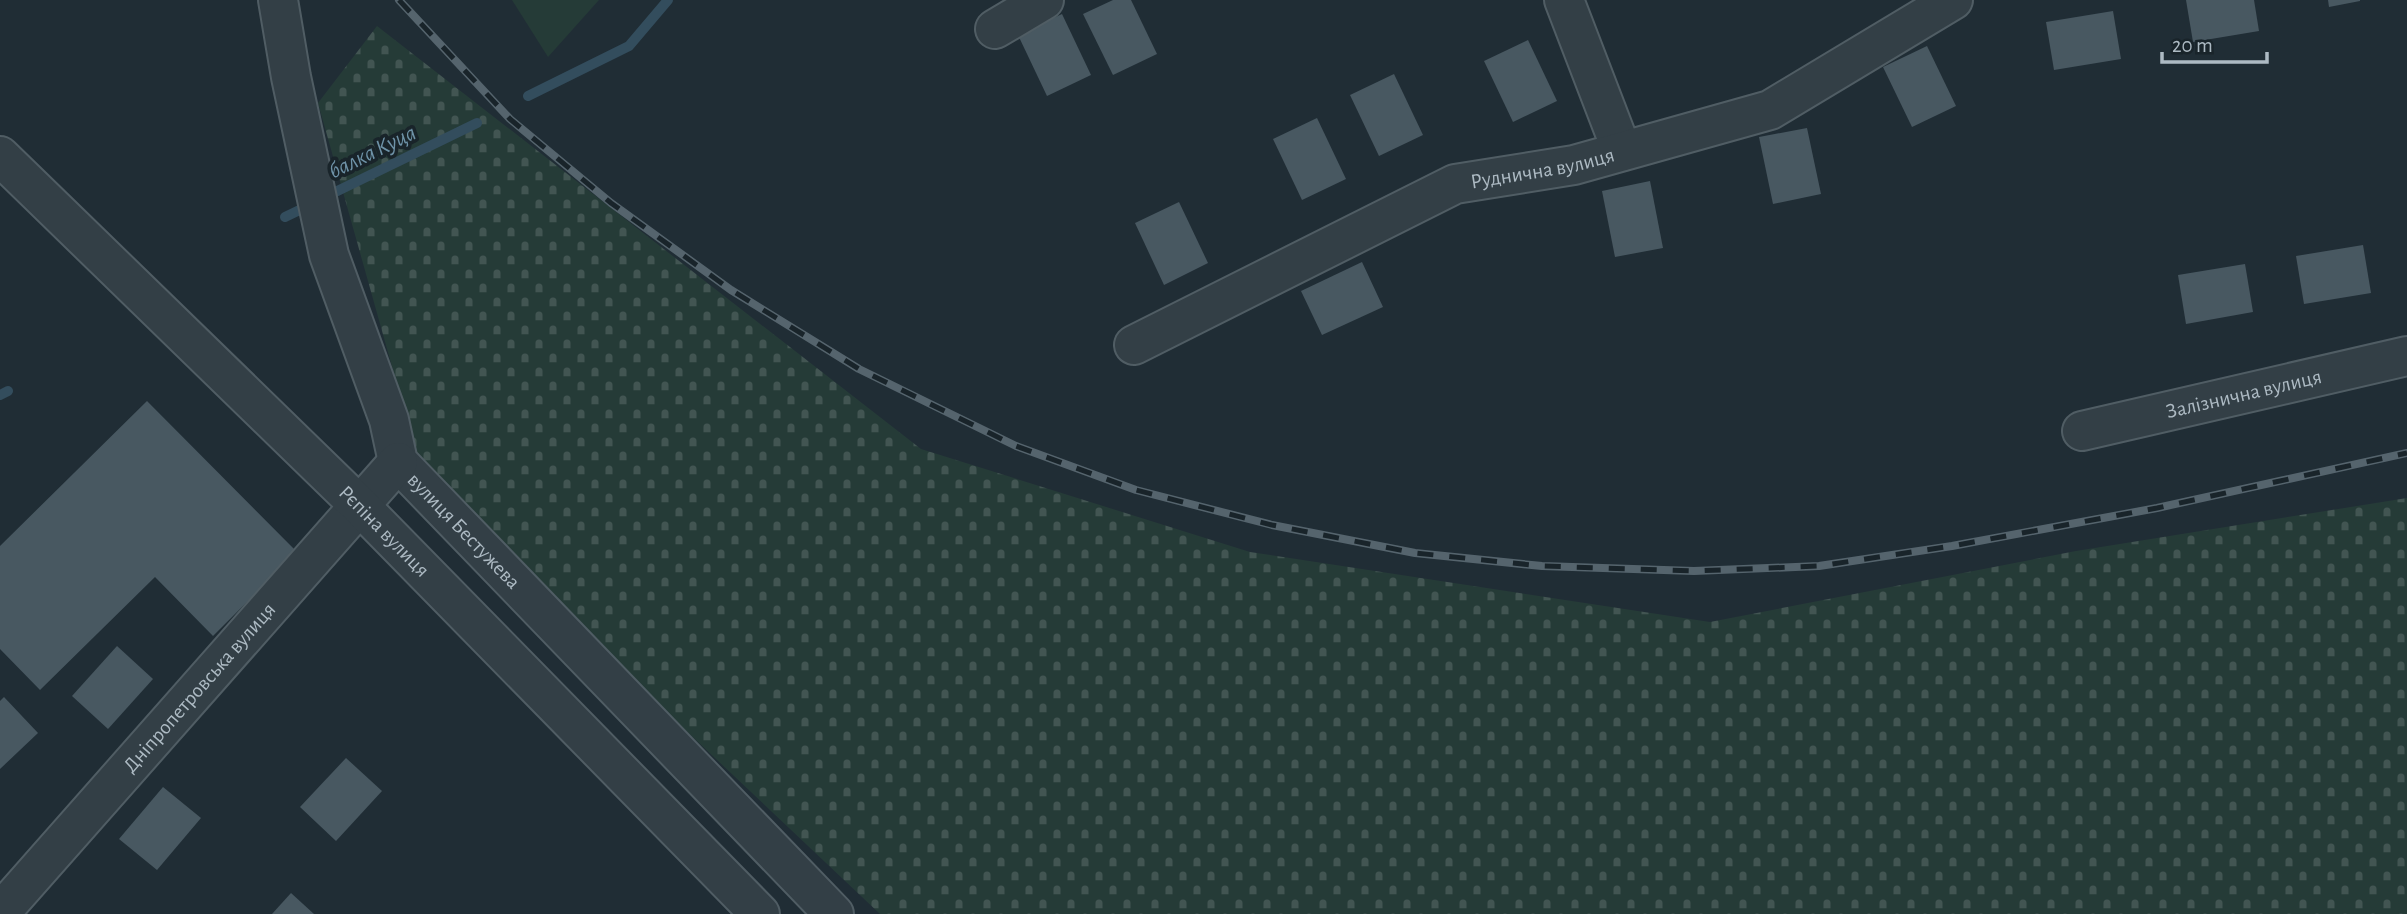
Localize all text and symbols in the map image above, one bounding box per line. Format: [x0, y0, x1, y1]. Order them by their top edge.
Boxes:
scale bar [2162, 21, 2267, 65]
text: 20 m [2172, 35, 2213, 56]
water label: балка Куца [325, 121, 420, 183]
street label: Руднична вулиця [1469, 144, 1617, 192]
street label: Залізнична вулиця [2164, 366, 2324, 422]
street label: вулиця Бестужева [403, 469, 524, 593]
street label: Рєпіна вулиця [335, 482, 433, 581]
street label: Дніпропетровська вулиця [119, 599, 280, 777]

